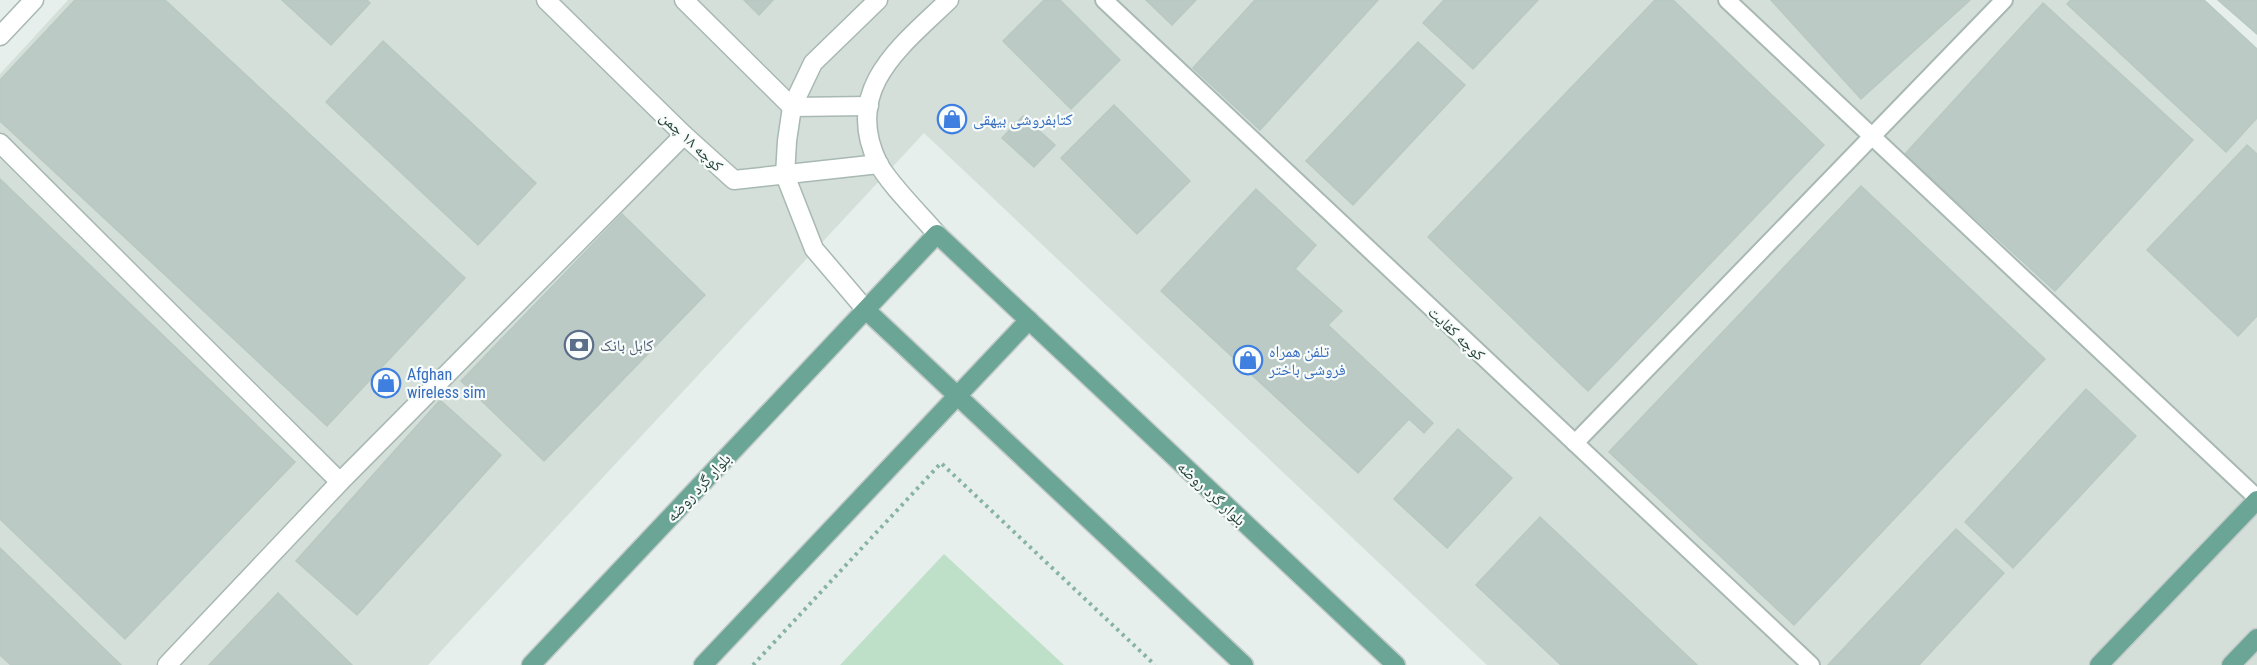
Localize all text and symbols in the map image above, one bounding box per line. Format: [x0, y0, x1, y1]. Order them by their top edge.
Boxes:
shop icon: کتابفروشی بیهقی [936, 103, 968, 135]
street label: كوچه ١٨ چمن [655, 107, 727, 176]
place label: کتابفروشی بیهقی [973, 110, 1073, 130]
street label: کوچه کفایت [1424, 302, 1489, 365]
bank icon: کابل بانک [563, 329, 595, 361]
place label: کابل بانک [600, 336, 654, 356]
place label: تلفن همراه فروشی باختر [1268, 342, 1346, 380]
shop icon: تلفن همراه فروشی باختر [1232, 344, 1264, 376]
place label: Afghan wireless sim [407, 365, 486, 402]
shop icon: Afghan wireless sim [370, 367, 402, 399]
street label: بلوار گرد روضه [662, 449, 735, 525]
street label: بلوار گرد روضه [1174, 457, 1250, 530]

